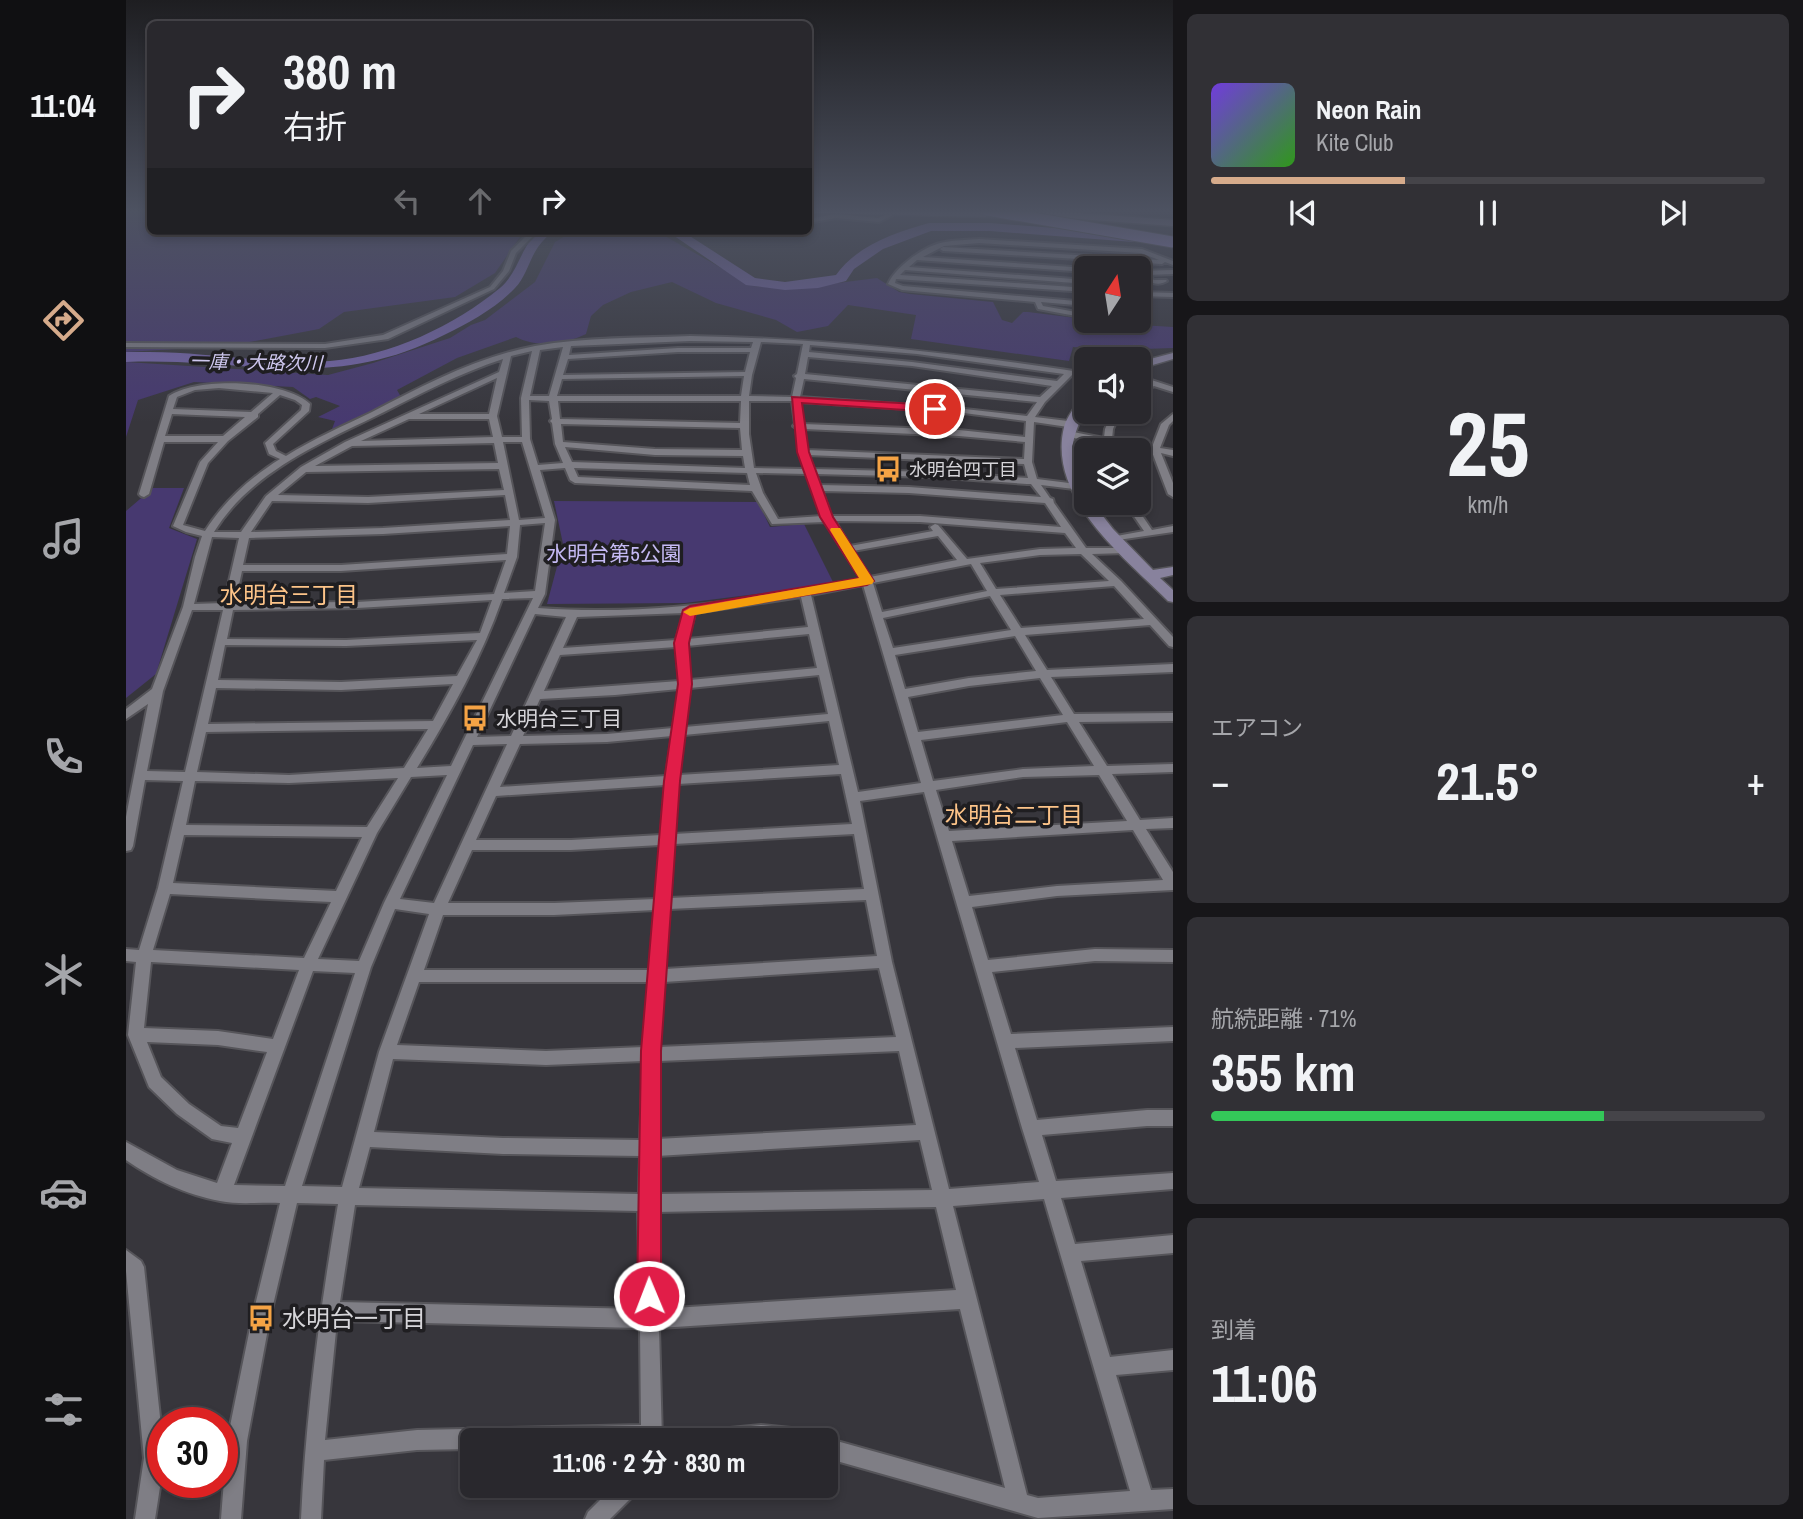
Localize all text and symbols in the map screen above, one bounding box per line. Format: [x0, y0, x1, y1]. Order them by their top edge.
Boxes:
text: 380 m [283, 38, 397, 104]
icon: right [168, 49, 259, 140]
text: 11:04 [30, 84, 96, 127]
text: Neon Rain [1316, 92, 1421, 127]
text: 右折 [283, 105, 347, 148]
text: Kite Club [1316, 127, 1394, 158]
icon: left [388, 182, 426, 220]
icon: ahead [461, 182, 499, 220]
icon: right [534, 182, 572, 220]
icon: previous [1284, 194, 1322, 232]
icon: pause [1469, 194, 1507, 232]
icon: next [1654, 194, 1692, 232]
north arrow [1074, 256, 1152, 332]
map controls [1074, 256, 1151, 515]
icon: directions [39, 296, 88, 345]
button: sound [1074, 347, 1151, 424]
water label: 一庫・大路次川 [189, 348, 325, 376]
pin [905, 379, 965, 439]
text: 25 [1447, 382, 1530, 504]
icon: arrive [916, 390, 954, 428]
button: layers [1074, 438, 1151, 515]
bus stop icon: 水明台四丁目 [873, 454, 903, 484]
place label: 水明台四丁目 [909, 457, 1017, 482]
text: km/h [1468, 489, 1508, 520]
icon: music [39, 514, 88, 563]
park label: 水明台第5公園 [546, 539, 682, 568]
district label: 水明台三丁目 [220, 579, 358, 610]
bus stop icon: 水明台三丁目 [460, 703, 490, 733]
place label: 水明台三丁目 [496, 704, 622, 733]
text: エアコン [1211, 712, 1303, 743]
icon: phone [39, 732, 88, 781]
text: 21.5° [1436, 746, 1540, 816]
text: − [1211, 756, 1229, 807]
text: + [1747, 756, 1765, 807]
district label: 水明台二丁目 [945, 799, 1083, 830]
icon: climate [39, 950, 88, 999]
text: 航続距離 · 71% [1211, 1003, 1356, 1034]
text: 355 km [1211, 1037, 1356, 1107]
icon: car [39, 1168, 88, 1217]
position arrow [612, 1259, 686, 1333]
place label: 水明台一丁目 [282, 1302, 426, 1334]
bus stop icon: 水明台一丁目 [246, 1303, 276, 1333]
text: 到着 [1211, 1314, 1257, 1345]
text: 11:06 [1211, 1348, 1318, 1418]
icon: filters [39, 1385, 88, 1434]
speed limit sign: 30 [147, 1407, 238, 1498]
text: 11:06 · 2 分 · 830 m [552, 1445, 746, 1480]

